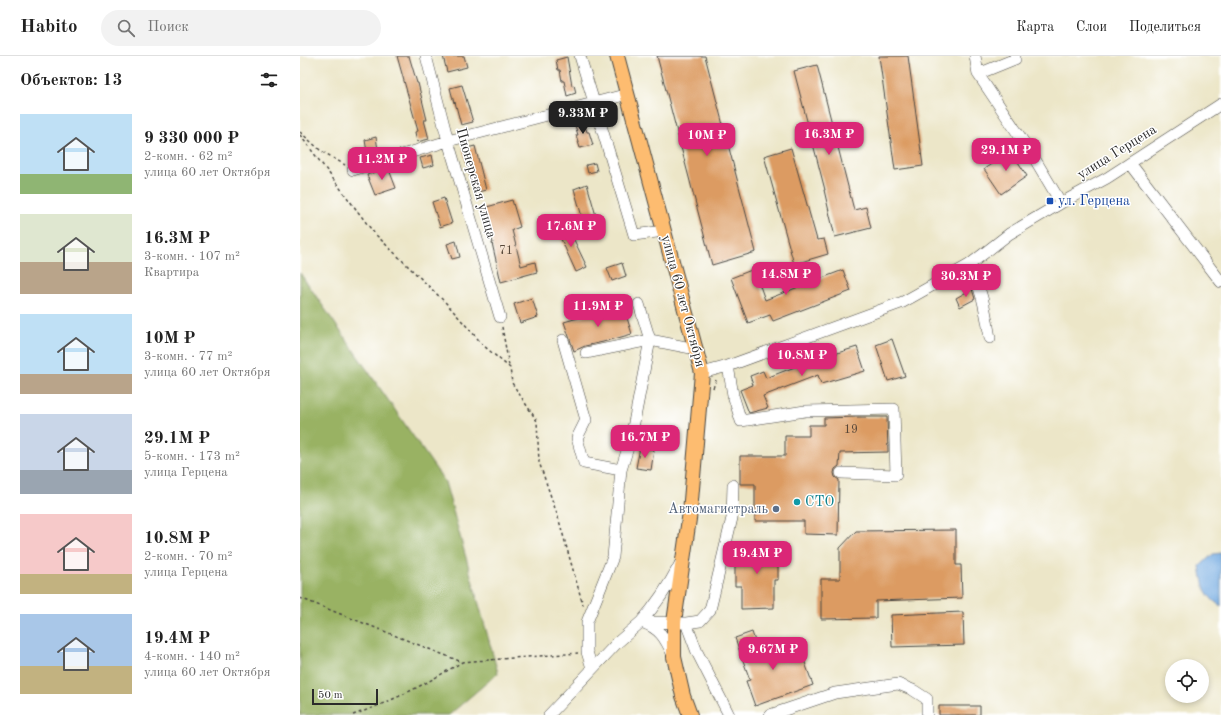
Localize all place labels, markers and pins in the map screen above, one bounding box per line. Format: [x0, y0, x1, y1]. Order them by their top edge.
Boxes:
pin: 9.33M ₽ [546, 101, 620, 135]
pin: 16.3M ₽ [792, 122, 866, 156]
pin: 10M ₽ [679, 123, 735, 157]
pin: 29.1M ₽ [969, 138, 1043, 172]
pin: 11.2M ₽ [345, 147, 419, 181]
place label: ул. Герцена [1058, 194, 1130, 208]
marker: ул. Герцена [1045, 196, 1055, 206]
pin: 17.6M ₽ [534, 214, 608, 248]
pin: 14.8M ₽ [749, 262, 823, 296]
pin: 30.3M ₽ [929, 264, 1003, 298]
pin: 11.9M ₽ [561, 294, 635, 328]
pin: 10.8M ₽ [765, 343, 839, 377]
pin: 16.7M ₽ [608, 425, 682, 459]
place label: СТО [805, 495, 834, 509]
marker: СТО [792, 497, 802, 507]
place label: Автомагистраль [668, 502, 768, 516]
marker: Автомагистраль [771, 504, 781, 514]
pin: 19.4M ₽ [720, 541, 794, 575]
pin: 9.67M ₽ [736, 637, 810, 671]

